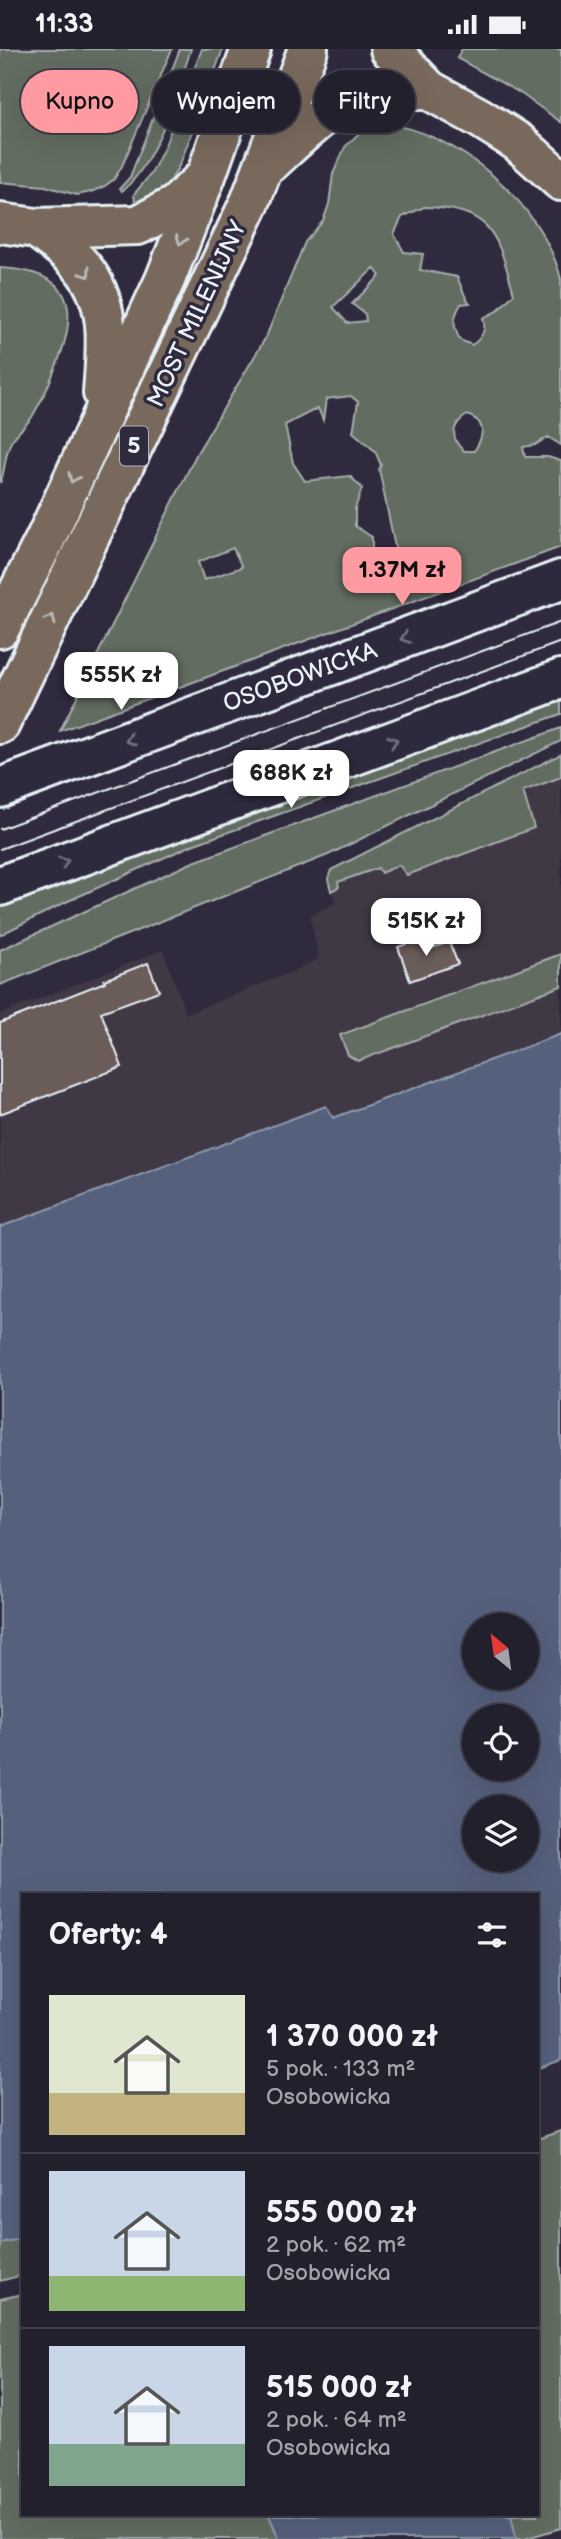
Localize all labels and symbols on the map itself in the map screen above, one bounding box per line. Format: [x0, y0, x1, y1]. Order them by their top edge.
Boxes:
street label: MOST MILENIJNY [141, 215, 253, 412]
one-way arrow [176, 233, 190, 245]
one-way arrow [78, 265, 90, 278]
road number: 5 [120, 427, 148, 465]
one-way arrow [67, 471, 81, 483]
pin: 1.37M zł [330, 547, 474, 607]
one-way arrow [43, 614, 57, 626]
one-way arrow [400, 630, 412, 644]
street label: OSOBOWICKA [219, 636, 381, 718]
pin: 555K zł [56, 653, 186, 712]
one-way arrow [125, 732, 137, 746]
one-way arrow [386, 736, 398, 750]
pin: 688K zł [226, 751, 356, 810]
one-way arrow [58, 856, 70, 870]
pin: 515K zł [361, 899, 491, 958]
north arrow [462, 1613, 539, 1691]

